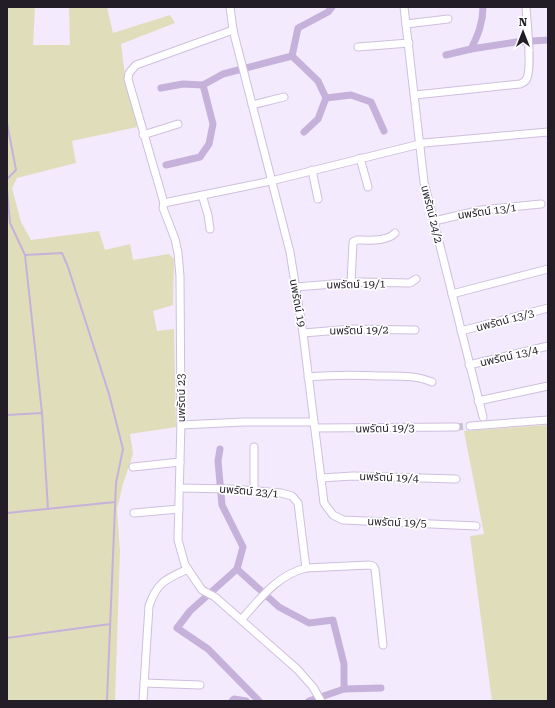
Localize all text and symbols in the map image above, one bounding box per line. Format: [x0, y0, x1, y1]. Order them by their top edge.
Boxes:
north arrow [503, 12, 543, 52]
text: N [519, 16, 528, 29]
street label: นพรัตน์ 24/2 [418, 184, 445, 245]
street label: นพรัตน์ 13/1 [457, 201, 517, 222]
street label: นพรัตน์ 19/1 [326, 277, 386, 292]
street label: นพรัตน์ 19 [287, 278, 308, 328]
street label: นพรัตน์ 13/3 [475, 307, 535, 334]
street label: นพรัตน์ 19/2 [329, 323, 389, 338]
street label: นพรัตน์ 13/4 [479, 343, 540, 370]
street label: นพรัตน์ 23 [175, 374, 188, 422]
street label: นพรัตน์ 19/3 [355, 421, 415, 436]
street label: นพรัตน์ 19/4 [359, 470, 420, 485]
street label: นพรัตน์ 23/1 [219, 482, 279, 501]
street label: นพรัตน์ 19/5 [367, 515, 427, 530]

